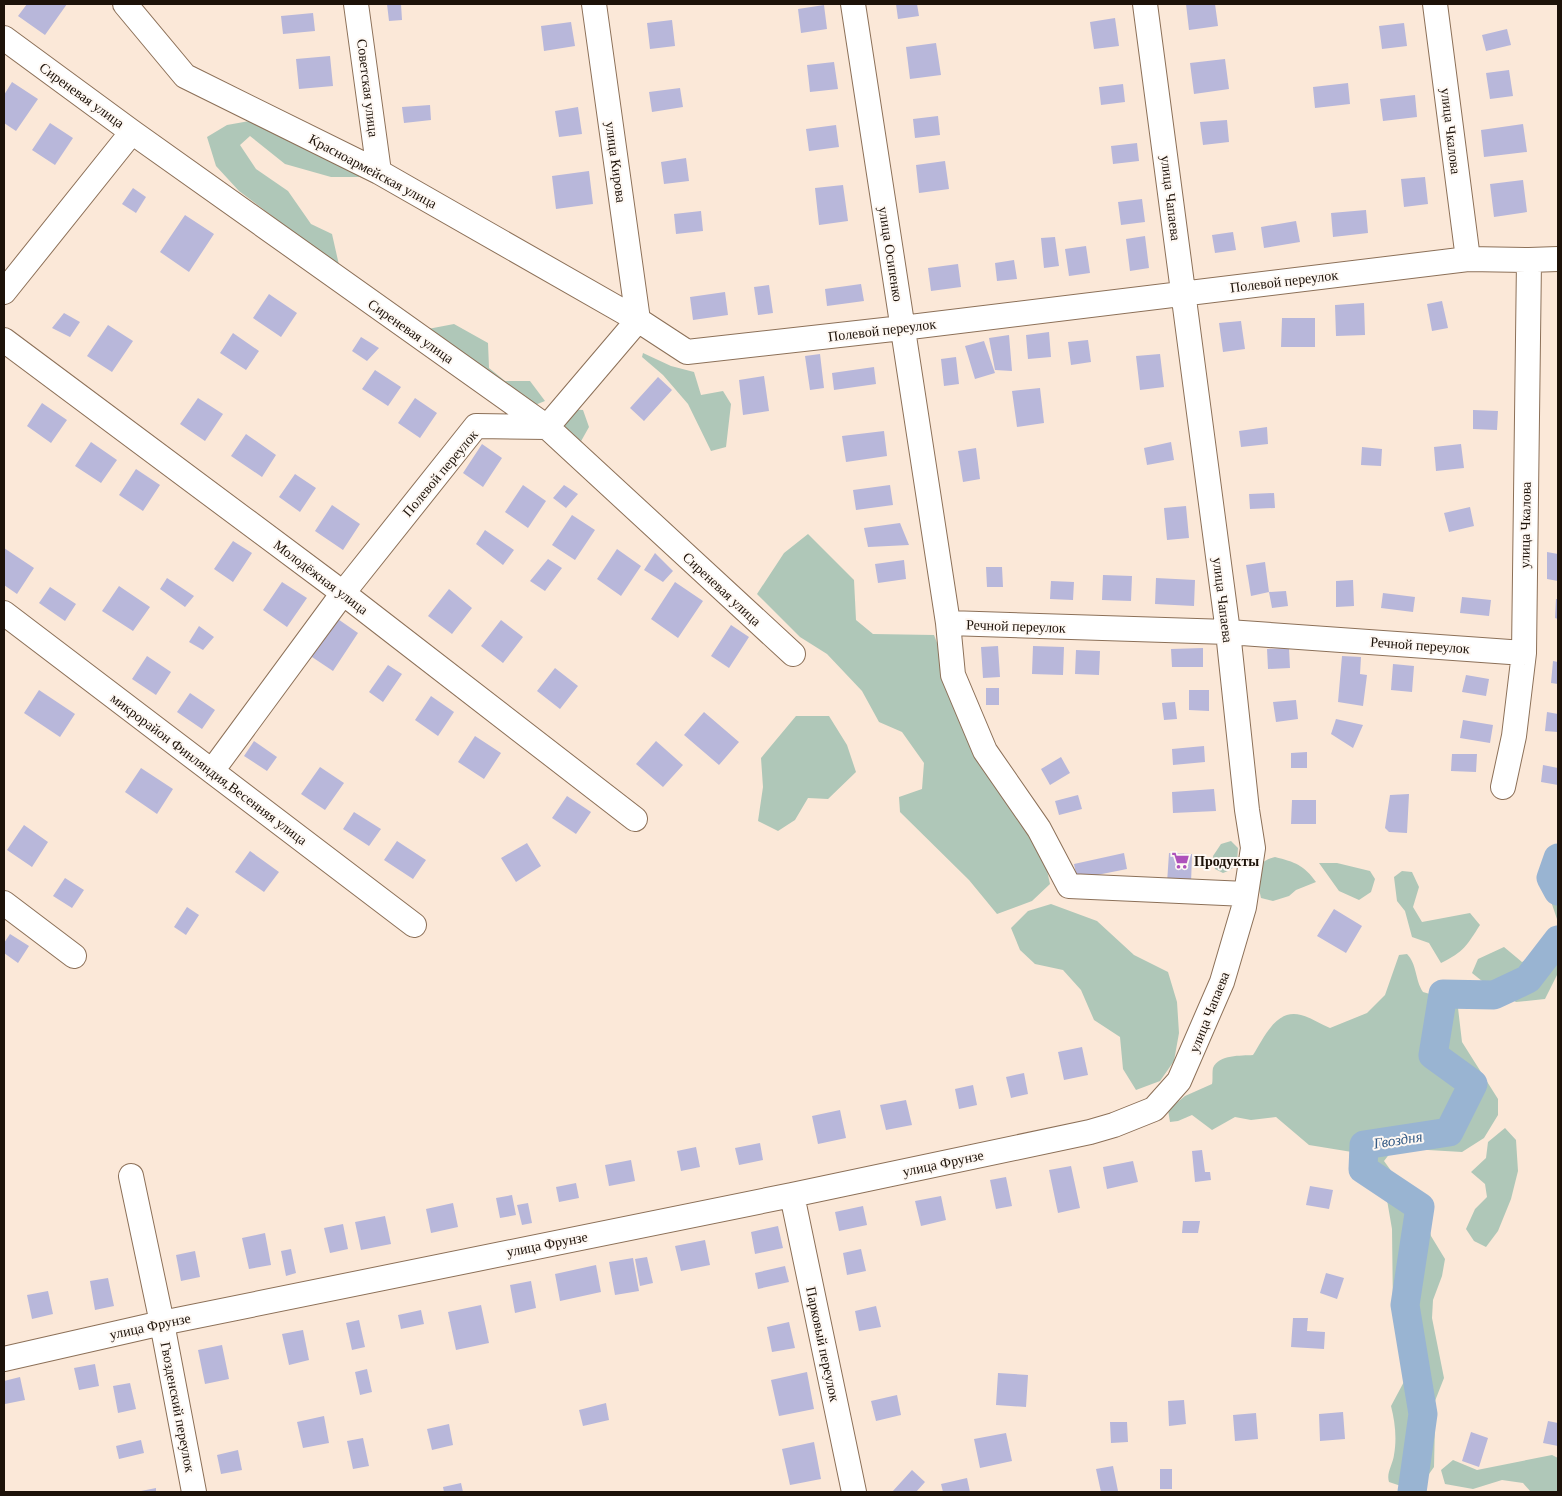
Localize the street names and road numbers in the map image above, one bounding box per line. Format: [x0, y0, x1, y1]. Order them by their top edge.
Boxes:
street label: Советская улица [354, 38, 381, 139]
street label: Сиреневая улица [36, 60, 128, 132]
street label: улица Чкалова [1438, 87, 1463, 176]
street label: улица Кирова [602, 121, 629, 204]
street label: Красноармейская улица [306, 131, 440, 212]
street label: улица Чапаева [1158, 155, 1183, 242]
street label: улица Осипенко [876, 205, 905, 303]
street label: Полевой переулок [1229, 267, 1339, 296]
street label: Сиреневая улица [365, 296, 457, 367]
street label: Полевой переулок [827, 316, 937, 345]
street label: Полевой переулок [400, 427, 481, 520]
street label: улица Чкалова [1517, 481, 1534, 569]
street label: Молодёжная улица [271, 537, 371, 618]
street label: Сиреневая улица [680, 549, 764, 630]
street label: улица Чапаева [1210, 557, 1235, 644]
street label: Речной переулок [966, 617, 1066, 636]
street label: Речной переулок [1370, 635, 1470, 656]
street label: микрорайон Финляндия,Весенняя улица [108, 691, 310, 849]
street label: улица Чапаева [1186, 969, 1233, 1055]
street label: улица Фрунзе [901, 1148, 985, 1179]
street label: улица Фрунзе [505, 1229, 589, 1260]
street label: Парковый переулок [803, 1285, 842, 1403]
street label: улица Фрунзе [108, 1311, 192, 1342]
street label: Гвозденский переулок [158, 1341, 198, 1474]

